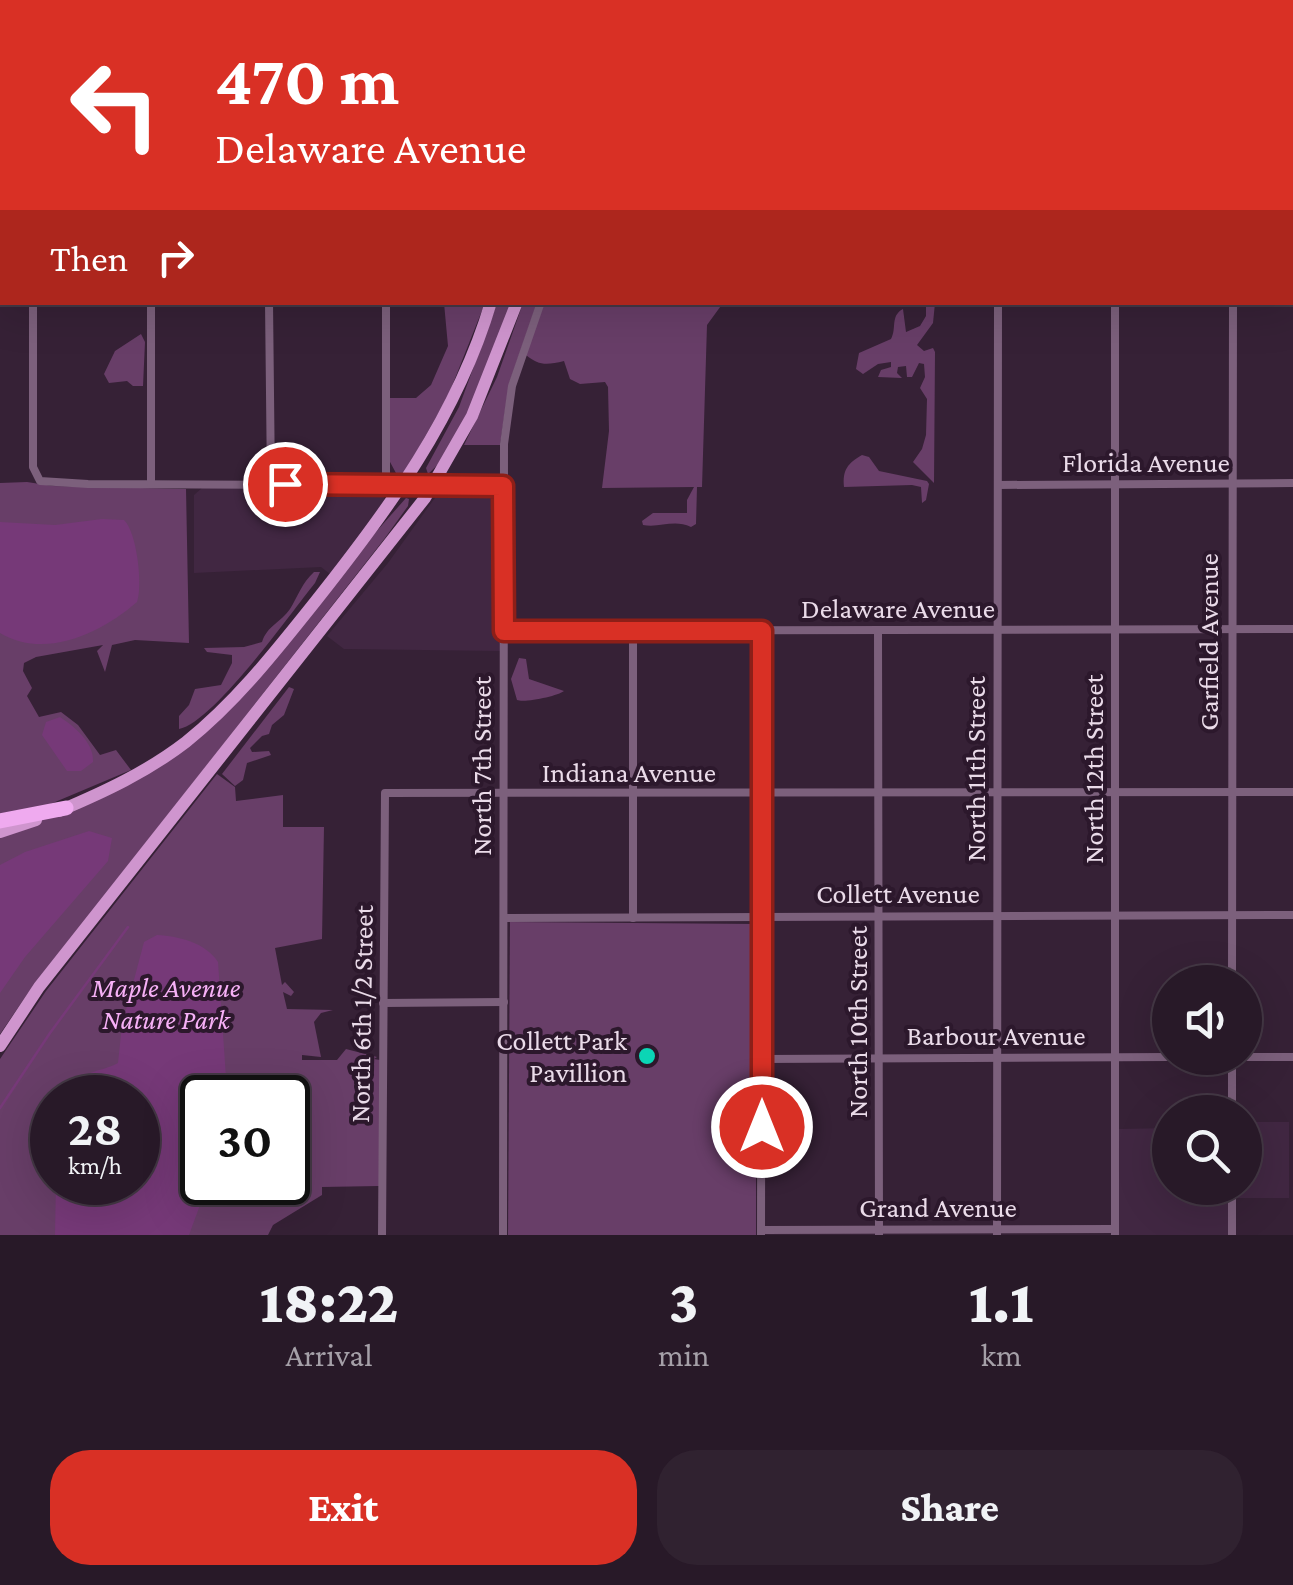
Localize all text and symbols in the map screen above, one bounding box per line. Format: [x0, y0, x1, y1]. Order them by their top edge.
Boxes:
icon: left [50, 40, 180, 170]
text: 470 m [215, 41, 399, 119]
text: Delaware Avenue [215, 123, 527, 173]
icon: right [148, 230, 203, 285]
text: Then [50, 237, 128, 279]
pin [243, 442, 328, 527]
street label: Florida Avenue [1062, 447, 1230, 478]
icon: arrive [258, 457, 313, 512]
street label: Garfield Avenue [1193, 553, 1224, 731]
street label: Delaware Avenue [801, 593, 995, 624]
street label: North 12th Street [1078, 674, 1109, 864]
street label: North 7th Street [466, 675, 497, 856]
street label: North 11th Street [960, 676, 991, 862]
street label: Indiana Avenue [542, 757, 716, 788]
street label: Collett Avenue [816, 878, 980, 909]
street label: North 6th 1/2 Street [344, 904, 379, 1123]
street label: North 10th Street [842, 925, 873, 1118]
map controls [1152, 965, 1262, 1205]
button: sound [1152, 965, 1262, 1075]
park label: Maple Avenue Nature Park [91, 972, 241, 1035]
street label: Barbour Avenue [907, 1020, 1085, 1051]
place label: Collett Park Pavillion [496, 1025, 628, 1088]
marker: Collett Park Pavillion [636, 1045, 658, 1067]
speed limit sign: 30 [180, 1075, 310, 1205]
position arrow [710, 1075, 814, 1179]
button: search [1152, 1095, 1262, 1205]
text: 28 [68, 1100, 122, 1156]
text: km/h [68, 1152, 122, 1179]
street label: Grand Avenue [859, 1192, 1017, 1223]
text: 18:22 [260, 1268, 399, 1335]
text: 3 [669, 1268, 699, 1335]
text: 1.1 [969, 1268, 1033, 1335]
text: Arrival [286, 1337, 373, 1373]
text: min [658, 1337, 709, 1373]
text: km [981, 1337, 1022, 1373]
button: Exit [50, 1450, 637, 1565]
button: Share [657, 1450, 1243, 1565]

